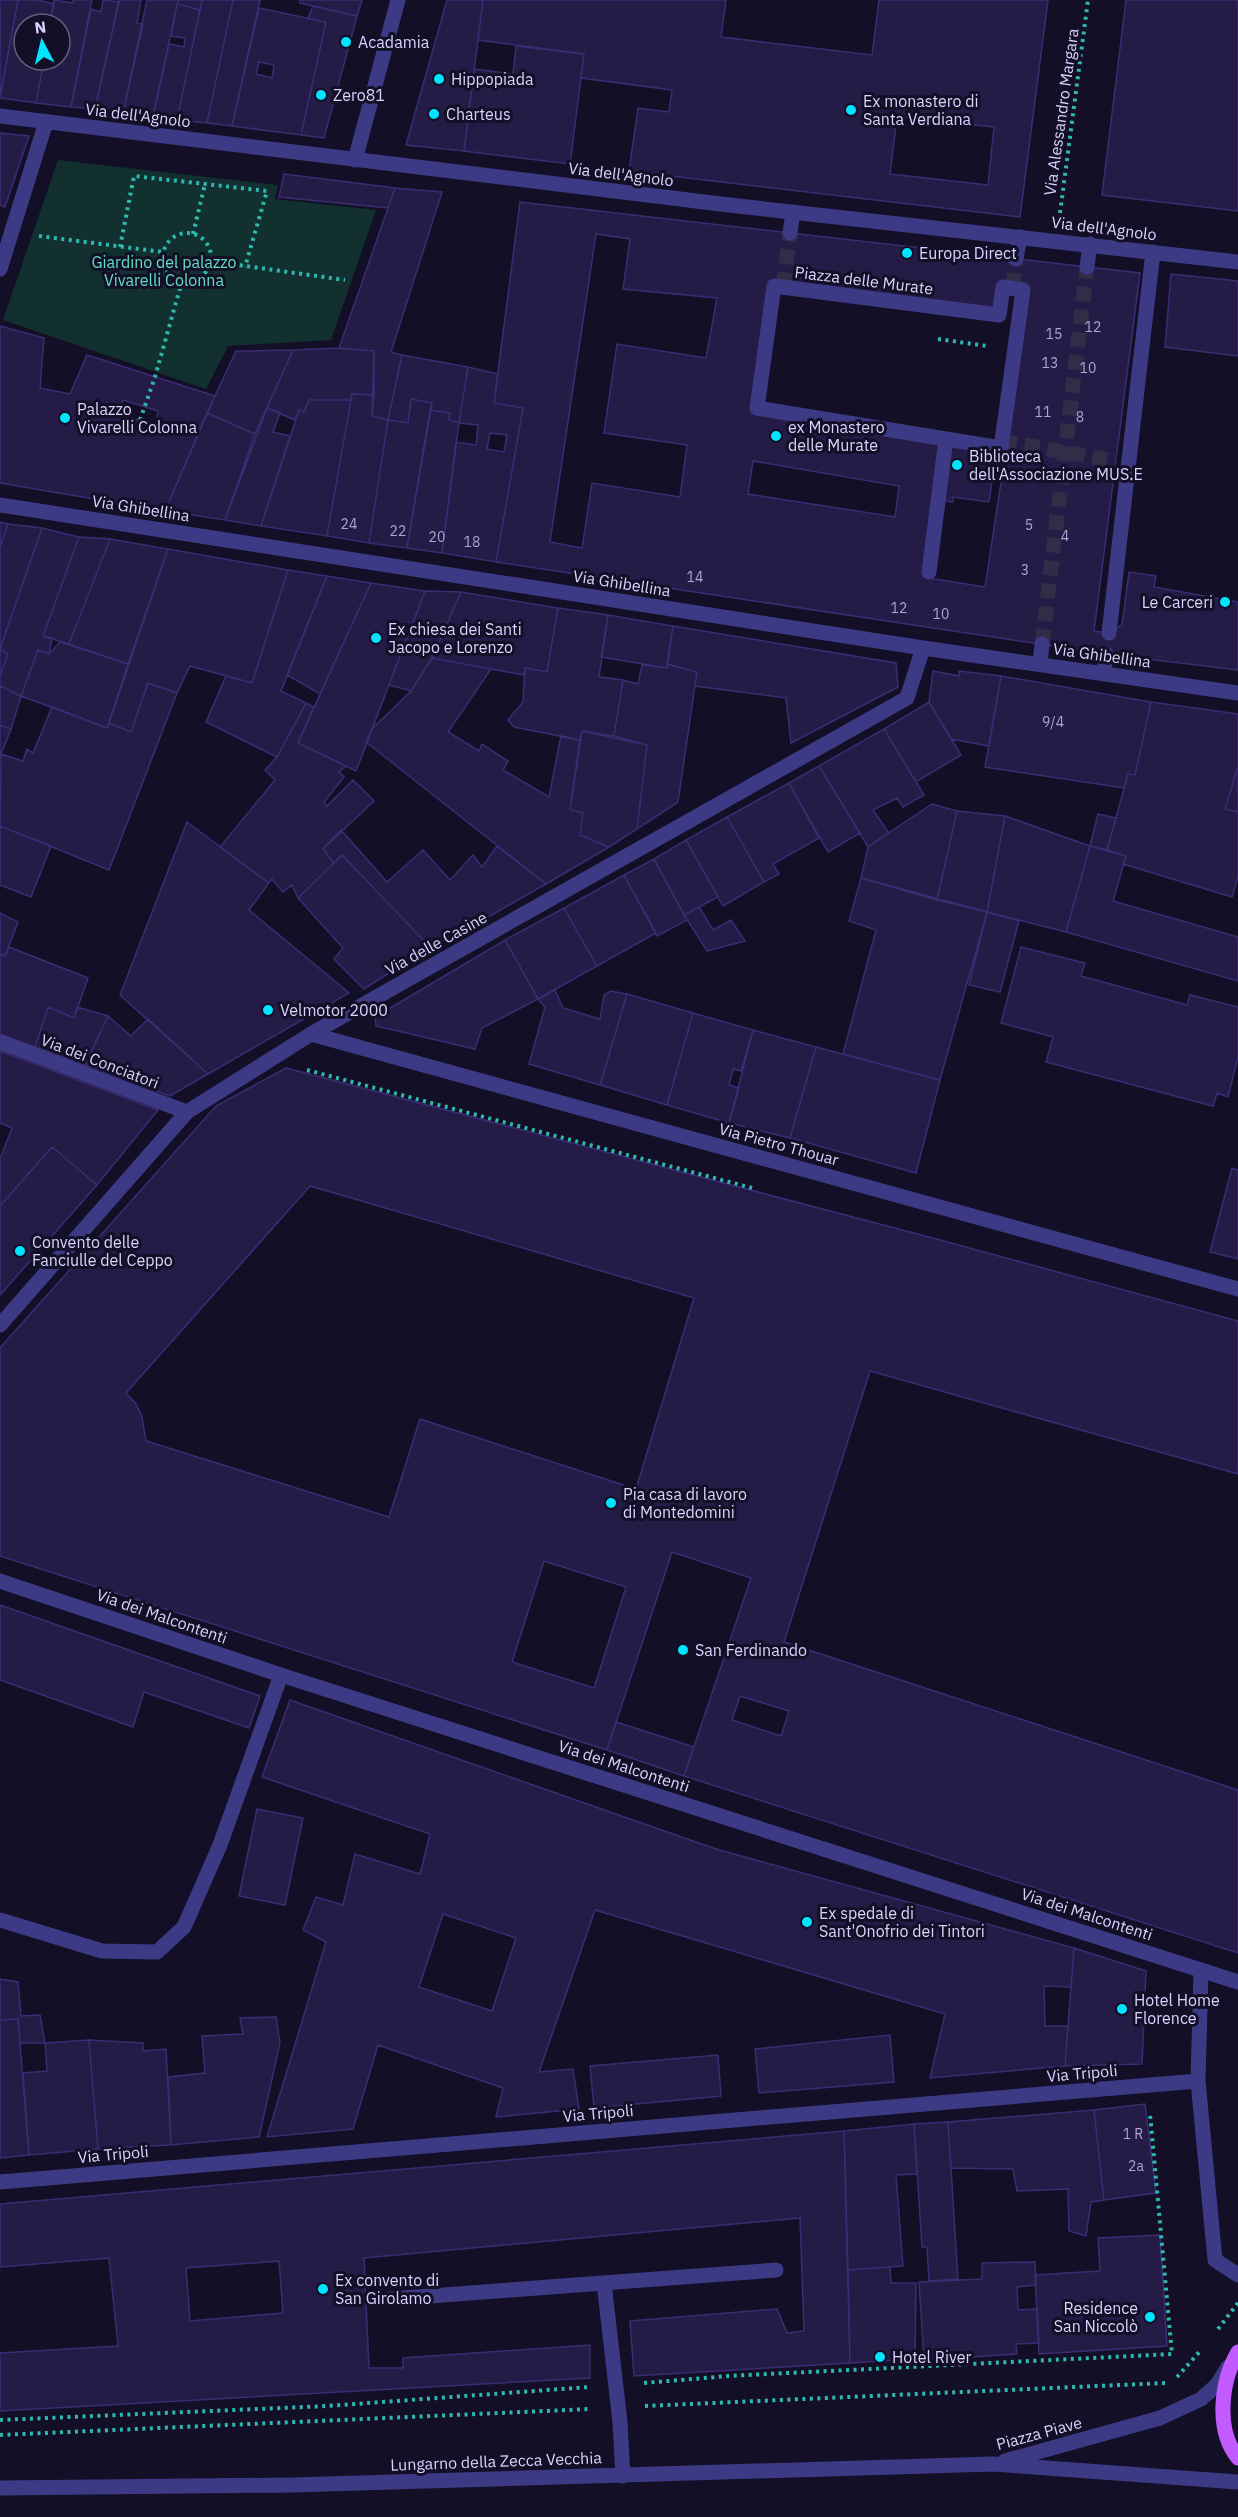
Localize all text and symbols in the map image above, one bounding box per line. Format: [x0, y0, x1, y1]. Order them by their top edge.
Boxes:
north arrow [12, 12, 72, 72]
text: N [33, 16, 47, 38]
street label: Via Alessandro Margara [1039, 27, 1083, 197]
place label: Acadamia [358, 32, 430, 52]
marker: Acadamia [339, 35, 353, 49]
place label: Hippopiada [451, 69, 534, 89]
marker: Hippopiada [432, 72, 446, 86]
place label: Zero81 [333, 85, 385, 105]
marker: Zero81 [314, 88, 328, 102]
place label: Ex monastero di Santa Verdiana [863, 91, 979, 129]
street label: Via dell'Agnolo [84, 99, 192, 131]
marker: Ex monastero di Santa Verdiana [844, 103, 858, 117]
place label: Charteus [446, 104, 511, 124]
marker: Charteus [427, 107, 441, 121]
street label: Via dell'Agnolo [567, 158, 675, 190]
street label: Via dell'Agnolo [1050, 212, 1158, 244]
place label: Europa Direct [919, 243, 1017, 263]
marker: Europa Direct [900, 246, 914, 260]
park label: Giardino del palazzo Vivarelli Colonna [91, 252, 237, 290]
street label: Piazza delle Murate [794, 262, 935, 298]
house number: 12 [1085, 318, 1101, 336]
house number: 15 [1046, 325, 1062, 343]
house number: 13 [1042, 354, 1058, 372]
house number: 10 [1080, 359, 1096, 377]
place label: Palazzo Vivarelli Colonna [77, 399, 197, 437]
house number: 11 [1035, 403, 1051, 421]
house number: 8 [1076, 408, 1084, 426]
marker: Palazzo Vivarelli Colonna [58, 411, 72, 425]
place label: ex Monastero delle Murate [788, 417, 885, 455]
marker: ex Monastero delle Murate [769, 429, 783, 443]
place label: Biblioteca dell'Associazione MUS.E [969, 446, 1143, 484]
marker: Biblioteca dell'Associazione MUS.E [950, 458, 964, 472]
street label: Via Ghibellina [91, 490, 192, 526]
house number: 24 [341, 515, 357, 533]
house number: 5 [1025, 516, 1033, 534]
house number: 22 [390, 522, 406, 540]
house number: 4 [1061, 527, 1069, 545]
house number: 20 [429, 528, 445, 546]
house number: 18 [464, 533, 480, 551]
house number: 3 [1021, 561, 1029, 579]
street label: Via Ghibellina [572, 565, 673, 601]
house number: 14 [687, 568, 703, 586]
place label: Le Carceri [1142, 592, 1213, 612]
marker: Le Carceri [1218, 595, 1232, 609]
house number: 12 [891, 599, 907, 617]
house number: 10 [933, 605, 949, 623]
place label: Ex chiesa dei Santi Jacopo e Lorenzo [388, 619, 522, 657]
marker: Ex chiesa dei Santi Jacopo e Lorenzo [369, 631, 383, 645]
street label: Via Ghibellina [1052, 638, 1153, 672]
house number: 9/4 [1042, 713, 1064, 731]
street label: Via delle Casine [382, 907, 491, 979]
place label: Velmotor 2000 [280, 1000, 388, 1020]
marker: Velmotor 2000 [261, 1003, 275, 1017]
street label: Via dei Conciatori [38, 1029, 162, 1093]
street label: Via Pietro Thouar [717, 1118, 841, 1170]
place label: Convento delle Fanciulle del Ceppo [32, 1232, 173, 1270]
marker: Convento delle Fanciulle del Ceppo [13, 1244, 27, 1258]
place label: Pia casa di lavoro di Montedomini [623, 1484, 747, 1522]
marker: Pia casa di lavoro di Montedomini [604, 1496, 618, 1510]
street label: Via dei Malcontenti [94, 1584, 230, 1648]
place label: San Ferdinando [695, 1640, 807, 1660]
marker: San Ferdinando [676, 1643, 690, 1657]
street label: Via dei Malcontenti [556, 1735, 692, 1797]
street label: Via dei Malcontenti [1019, 1883, 1155, 1945]
place label: Ex spedale di Sant'Onofrio dei Tintori [819, 1903, 985, 1941]
marker: Ex spedale di Sant'Onofrio dei Tintori [800, 1915, 814, 1929]
place label: Hotel Home Florence [1134, 1990, 1220, 2028]
marker: Hotel Home Florence [1115, 2002, 1129, 2016]
street label: Via Tripoli [1046, 2060, 1118, 2086]
street label: Via Tripoli [562, 2100, 634, 2126]
house number: 1 R [1123, 2125, 1143, 2143]
street label: Via Tripoli [77, 2141, 149, 2167]
house number: 2a [1128, 2157, 1144, 2175]
place label: Ex convento di San Girolamo [335, 2270, 439, 2308]
marker: Ex convento di San Girolamo [316, 2282, 330, 2296]
place label: Residence San Niccolò [1054, 2298, 1138, 2336]
marker: Residence San Niccolò [1143, 2310, 1157, 2324]
place label: Hotel River [892, 2347, 972, 2367]
marker: Hotel River [873, 2350, 887, 2364]
street label: Piazza Piave [994, 2412, 1084, 2454]
street label: Lungarno della Zecca Vecchia [390, 2447, 603, 2475]

